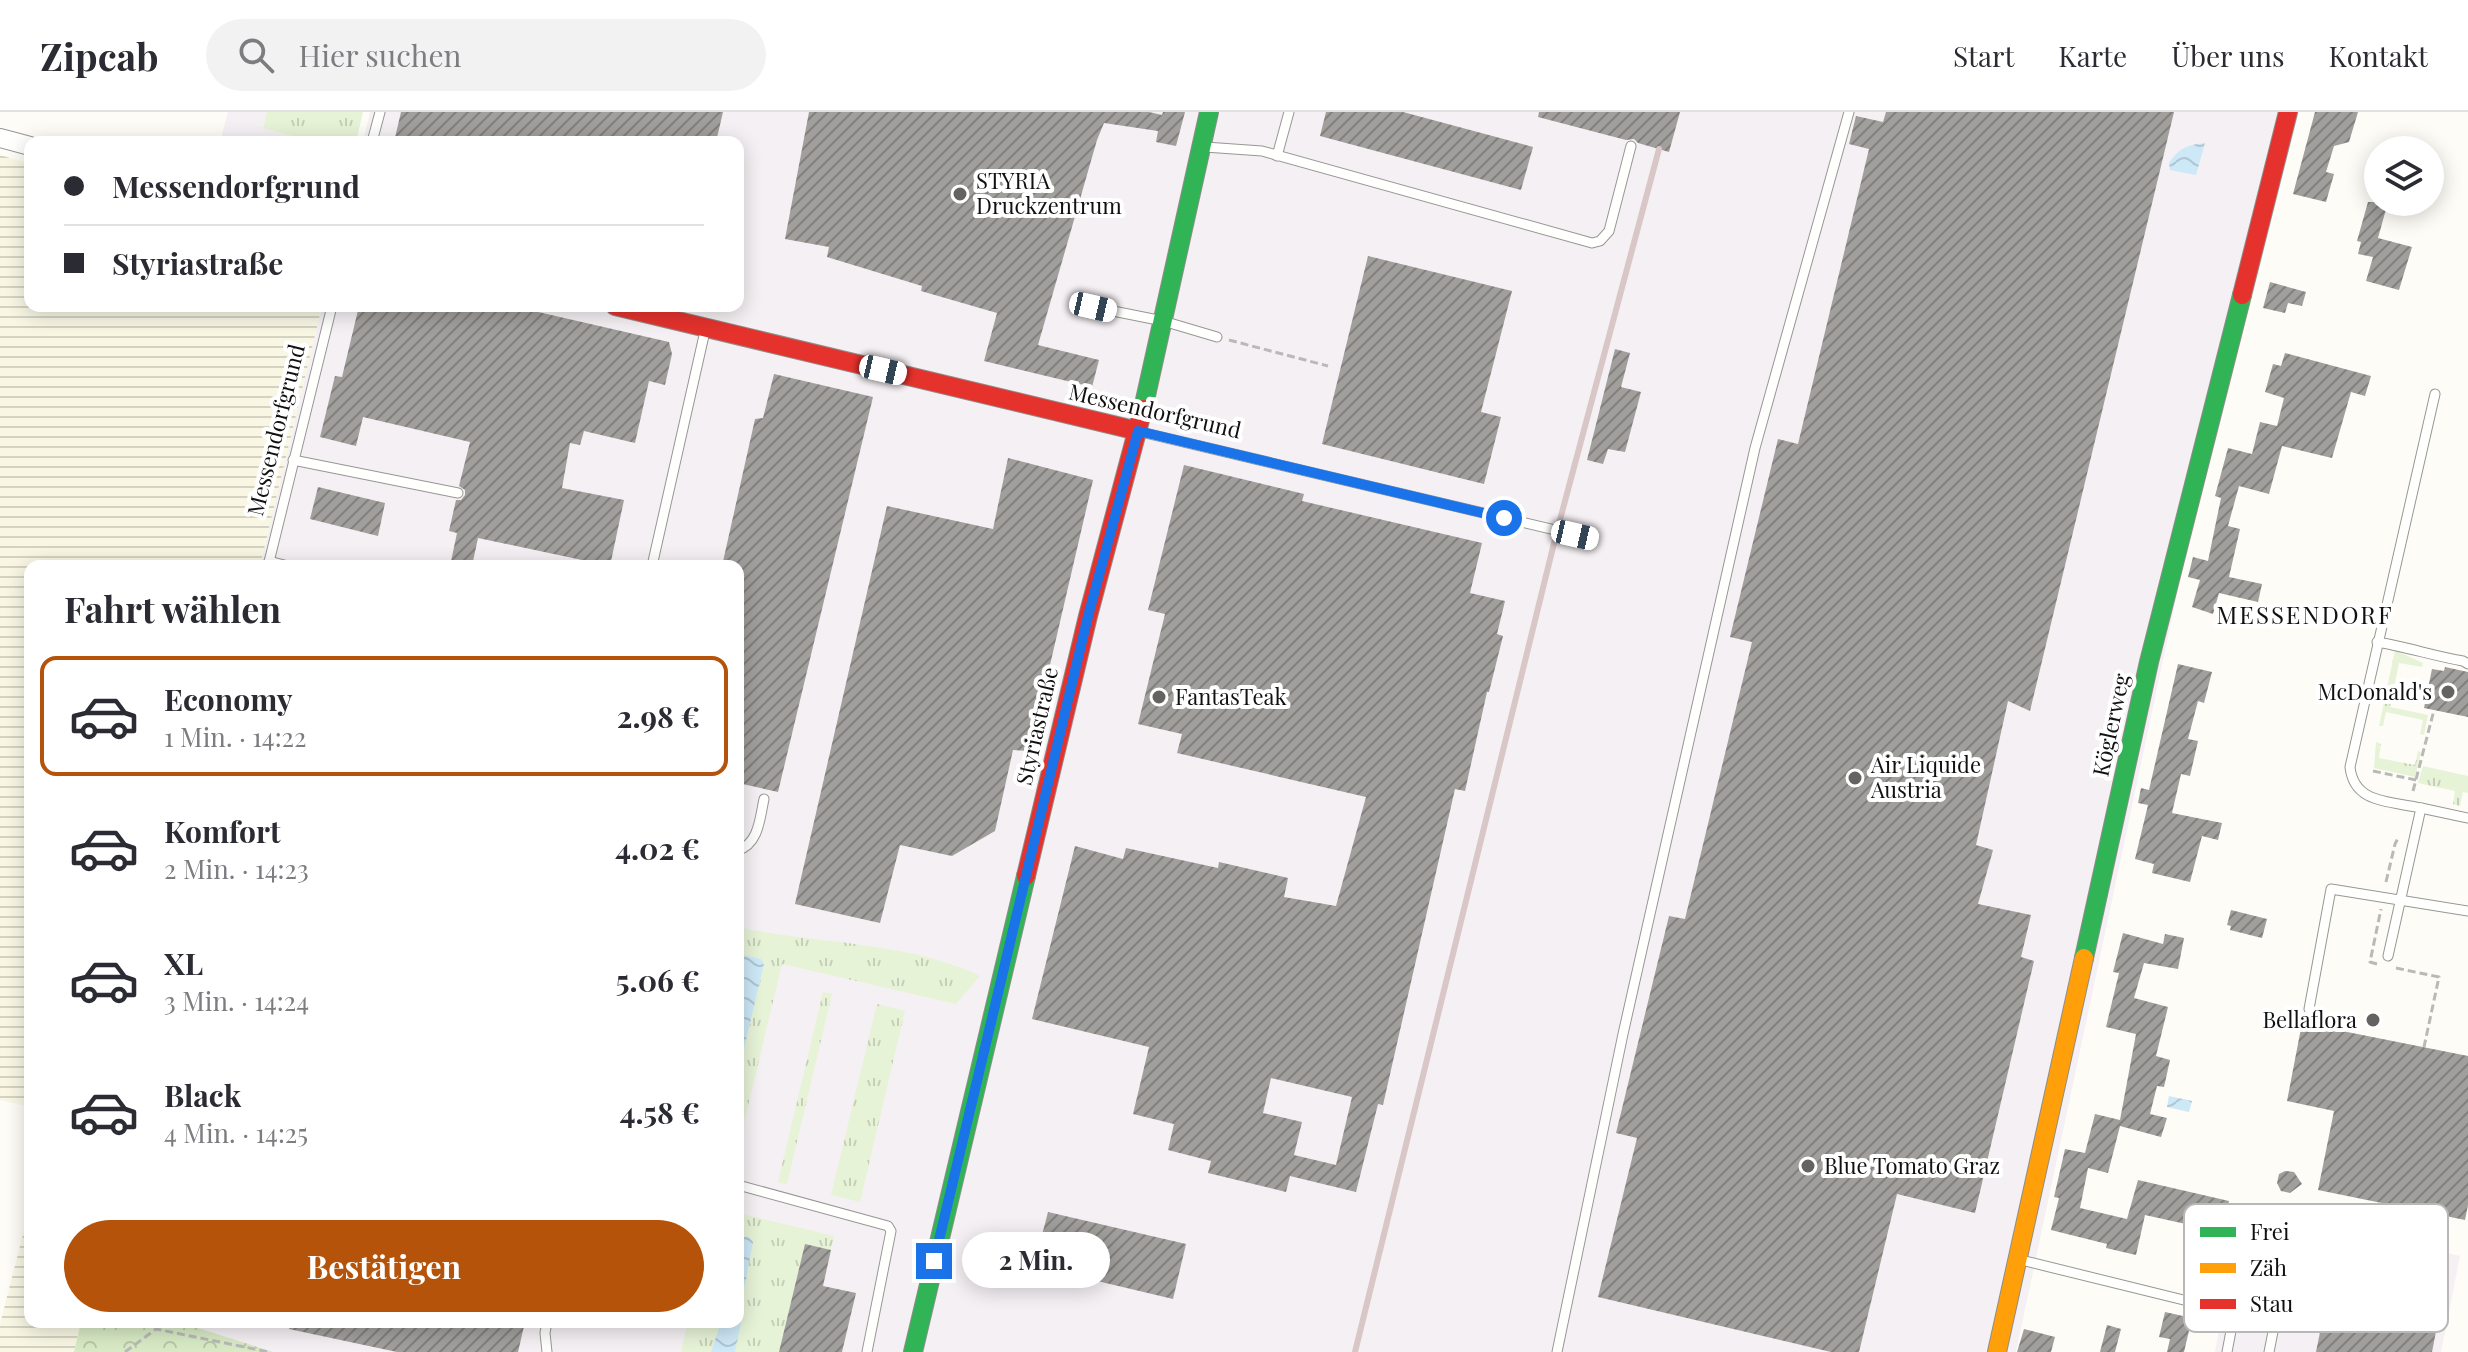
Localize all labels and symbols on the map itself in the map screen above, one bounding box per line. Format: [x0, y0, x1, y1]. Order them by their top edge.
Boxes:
place label: STYRIA Druckzentrum [976, 165, 1122, 220]
marker: STYRIA Druckzentrum [951, 185, 969, 203]
car [1067, 290, 1119, 324]
street label: Messendorfgrund [239, 341, 311, 519]
car [857, 353, 909, 387]
street label: Messendorfgrund [1066, 376, 1244, 444]
route start [1486, 500, 1522, 536]
car [1549, 518, 1601, 552]
district label: MESSENDORF [2216, 598, 2394, 630]
street label: Styriastraße [1008, 664, 1064, 788]
street label: Köglerweg [2084, 670, 2136, 779]
place label: McDonald's [2318, 676, 2432, 706]
place label: FantasTeak [1175, 681, 1287, 711]
marker: McDonald's [2439, 683, 2457, 701]
marker: FantasTeak [1150, 688, 1168, 706]
place label: Air Liquide Austria [1870, 749, 1981, 804]
marker: Air Liquide Austria [1846, 769, 1864, 787]
place label: Bellaflora [2262, 1004, 2357, 1034]
marker: Bellaflora [2364, 1011, 2382, 1029]
place label: Blue Tomato Graz [1824, 1150, 2000, 1180]
marker: Blue Tomato Graz [1799, 1157, 1817, 1175]
legend [2184, 1204, 2448, 1332]
text: Frei [2250, 1216, 2289, 1246]
callout: 2 Min. [962, 1233, 1110, 1289]
route end [916, 1243, 952, 1279]
text: Zäh [2250, 1252, 2287, 1282]
text: Stau [2250, 1288, 2294, 1318]

